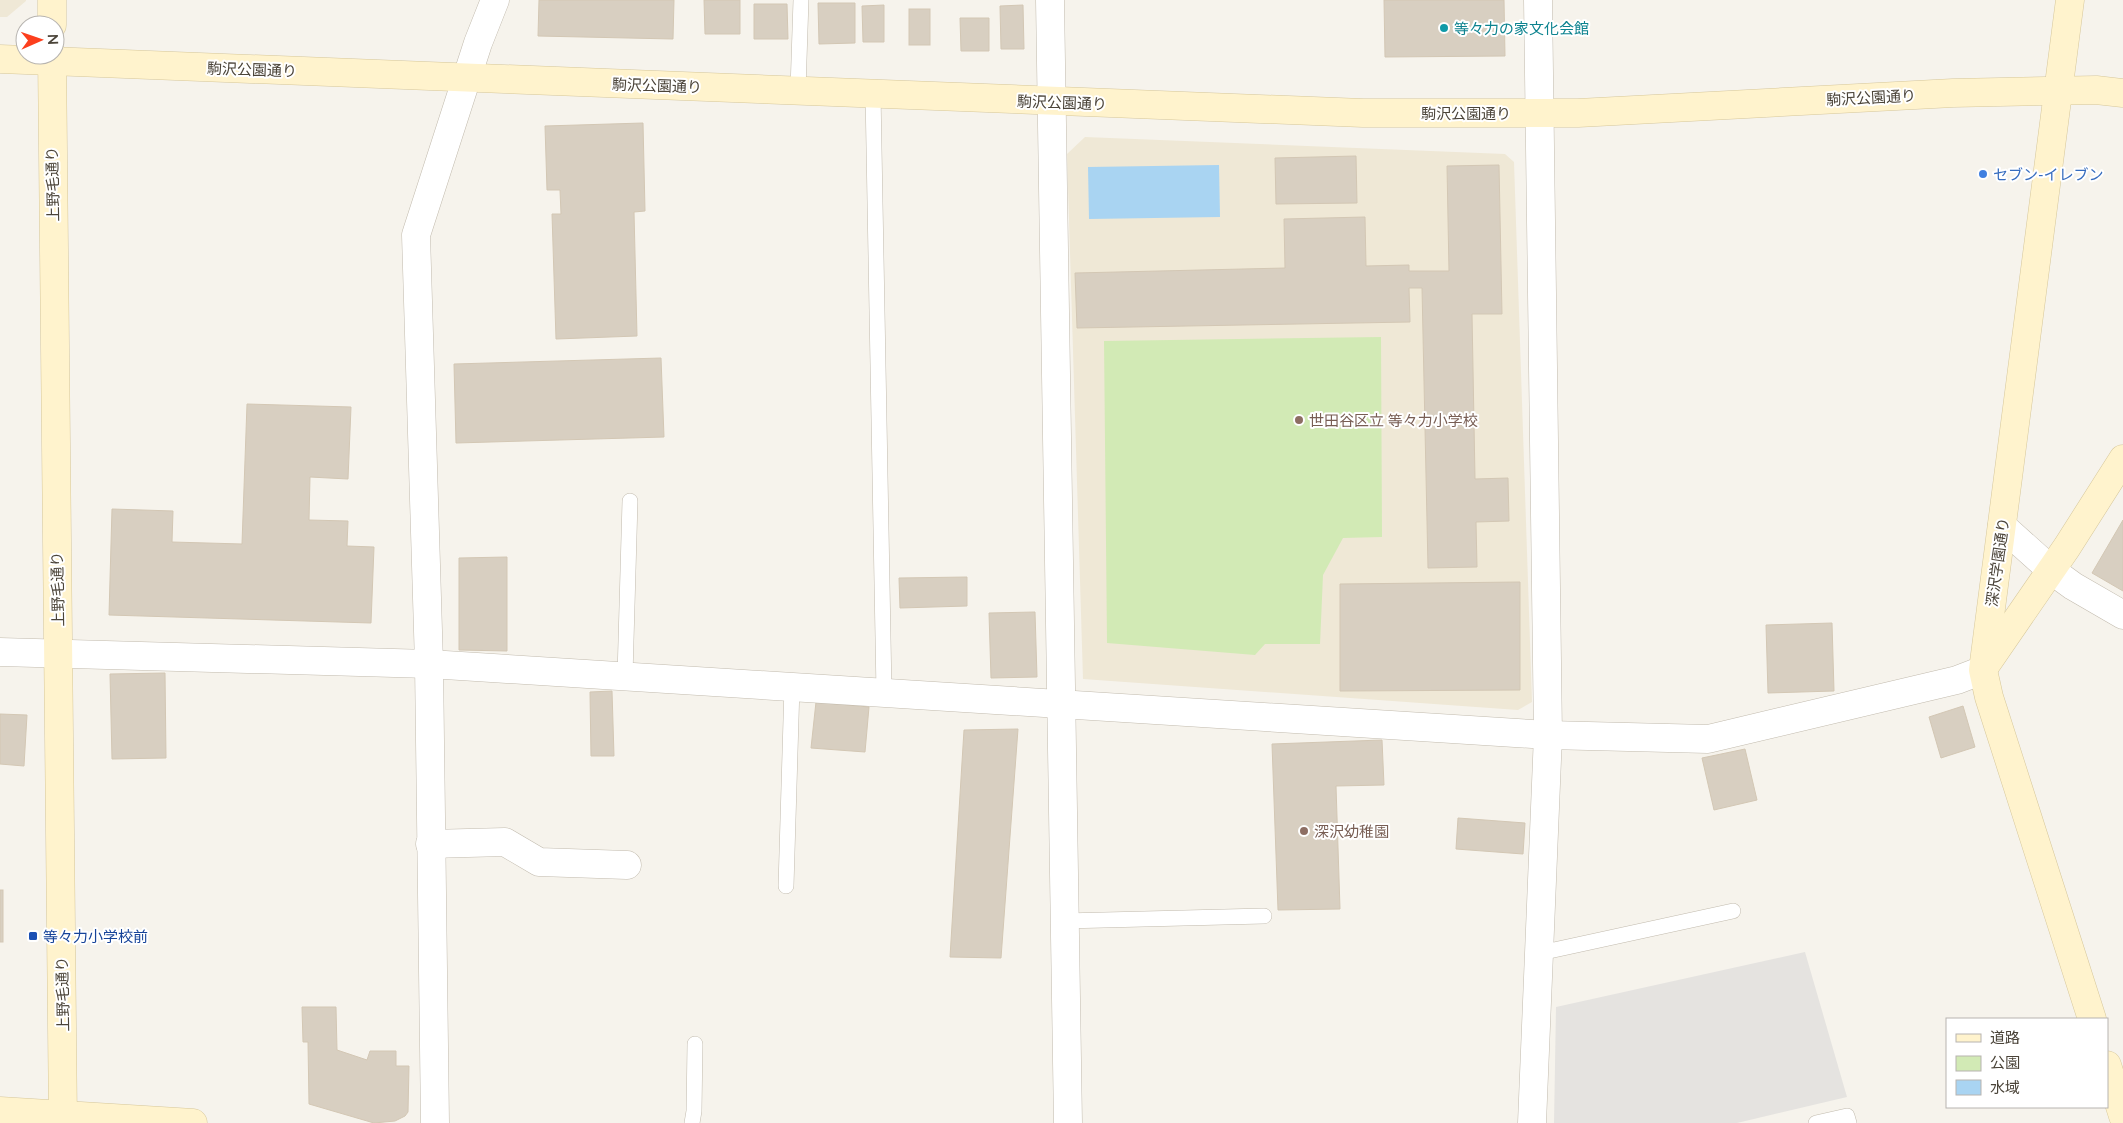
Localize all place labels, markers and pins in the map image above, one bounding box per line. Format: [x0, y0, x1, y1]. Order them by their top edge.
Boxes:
place label: 等々力の家文化会館 [1454, 19, 1589, 37]
marker: 等々力の家文化会館 [1438, 22, 1450, 34]
place label: セブン-イレブン [1993, 165, 2104, 183]
marker: セブン-イレブン [1977, 168, 1989, 180]
place label: 世田谷区立 等々力小学校 [1309, 411, 1478, 429]
marker: 世田谷区立 等々力小学校 [1293, 414, 1305, 426]
place label: 深沢幼稚園 [1314, 822, 1389, 840]
marker: 深沢幼稚園 [1298, 825, 1310, 837]
place label: 等々力小学校前 [43, 927, 148, 945]
marker: 等々力小学校前 [27, 930, 39, 942]

